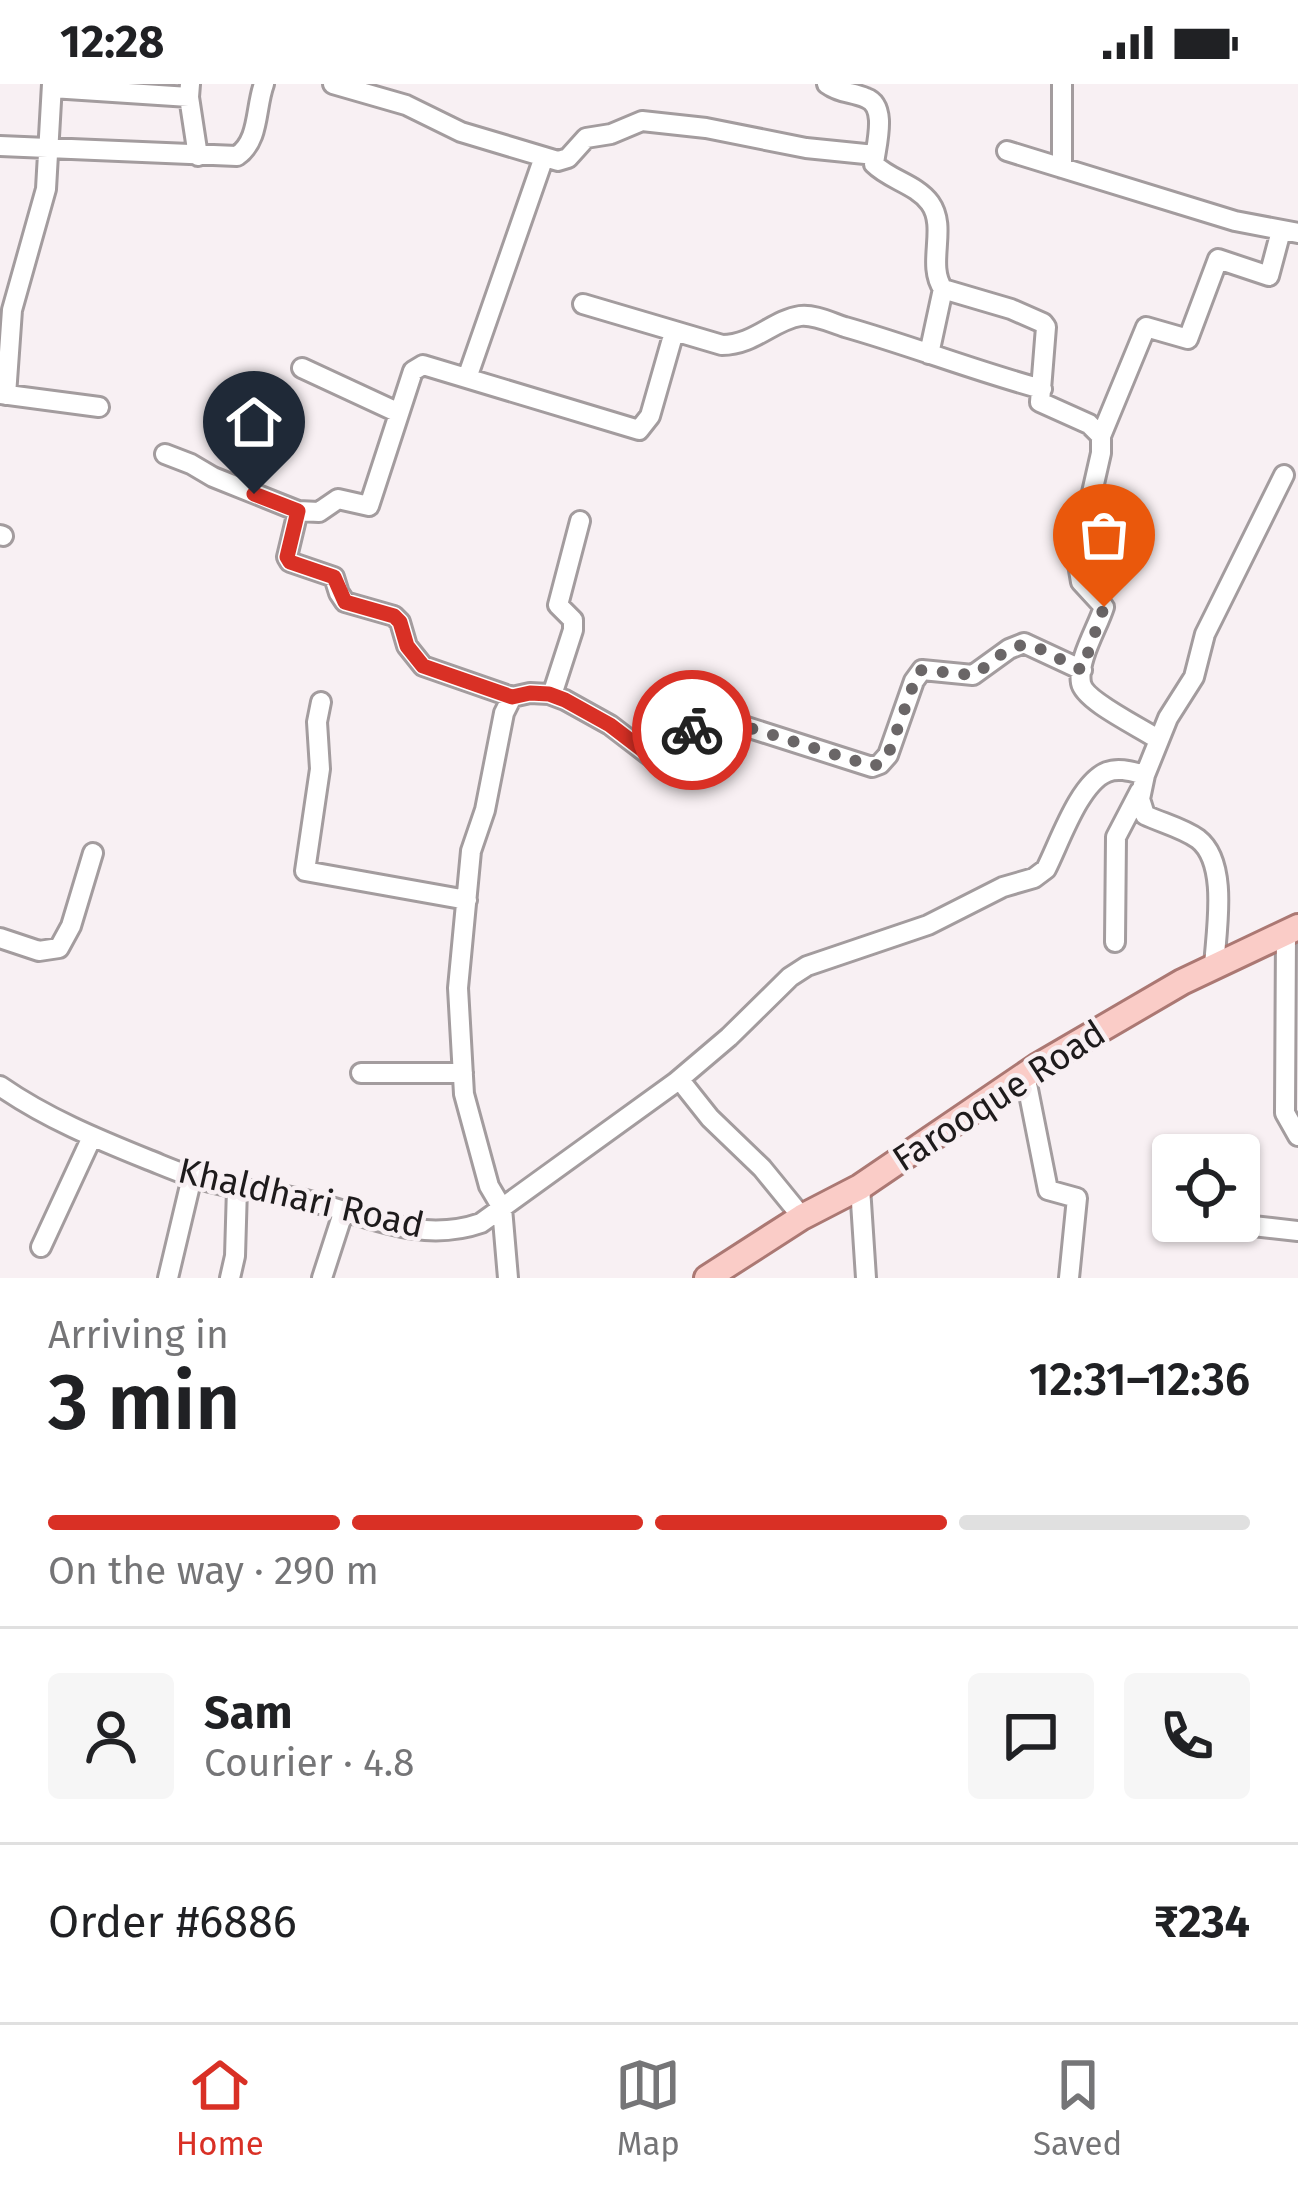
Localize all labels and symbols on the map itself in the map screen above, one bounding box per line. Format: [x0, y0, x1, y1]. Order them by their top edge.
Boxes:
pin [203, 371, 305, 494]
pin [1053, 484, 1155, 607]
courier [632, 670, 752, 790]
street label: Farooque Road [884, 1011, 1114, 1181]
street label: Khaldhari Road [174, 1148, 428, 1248]

